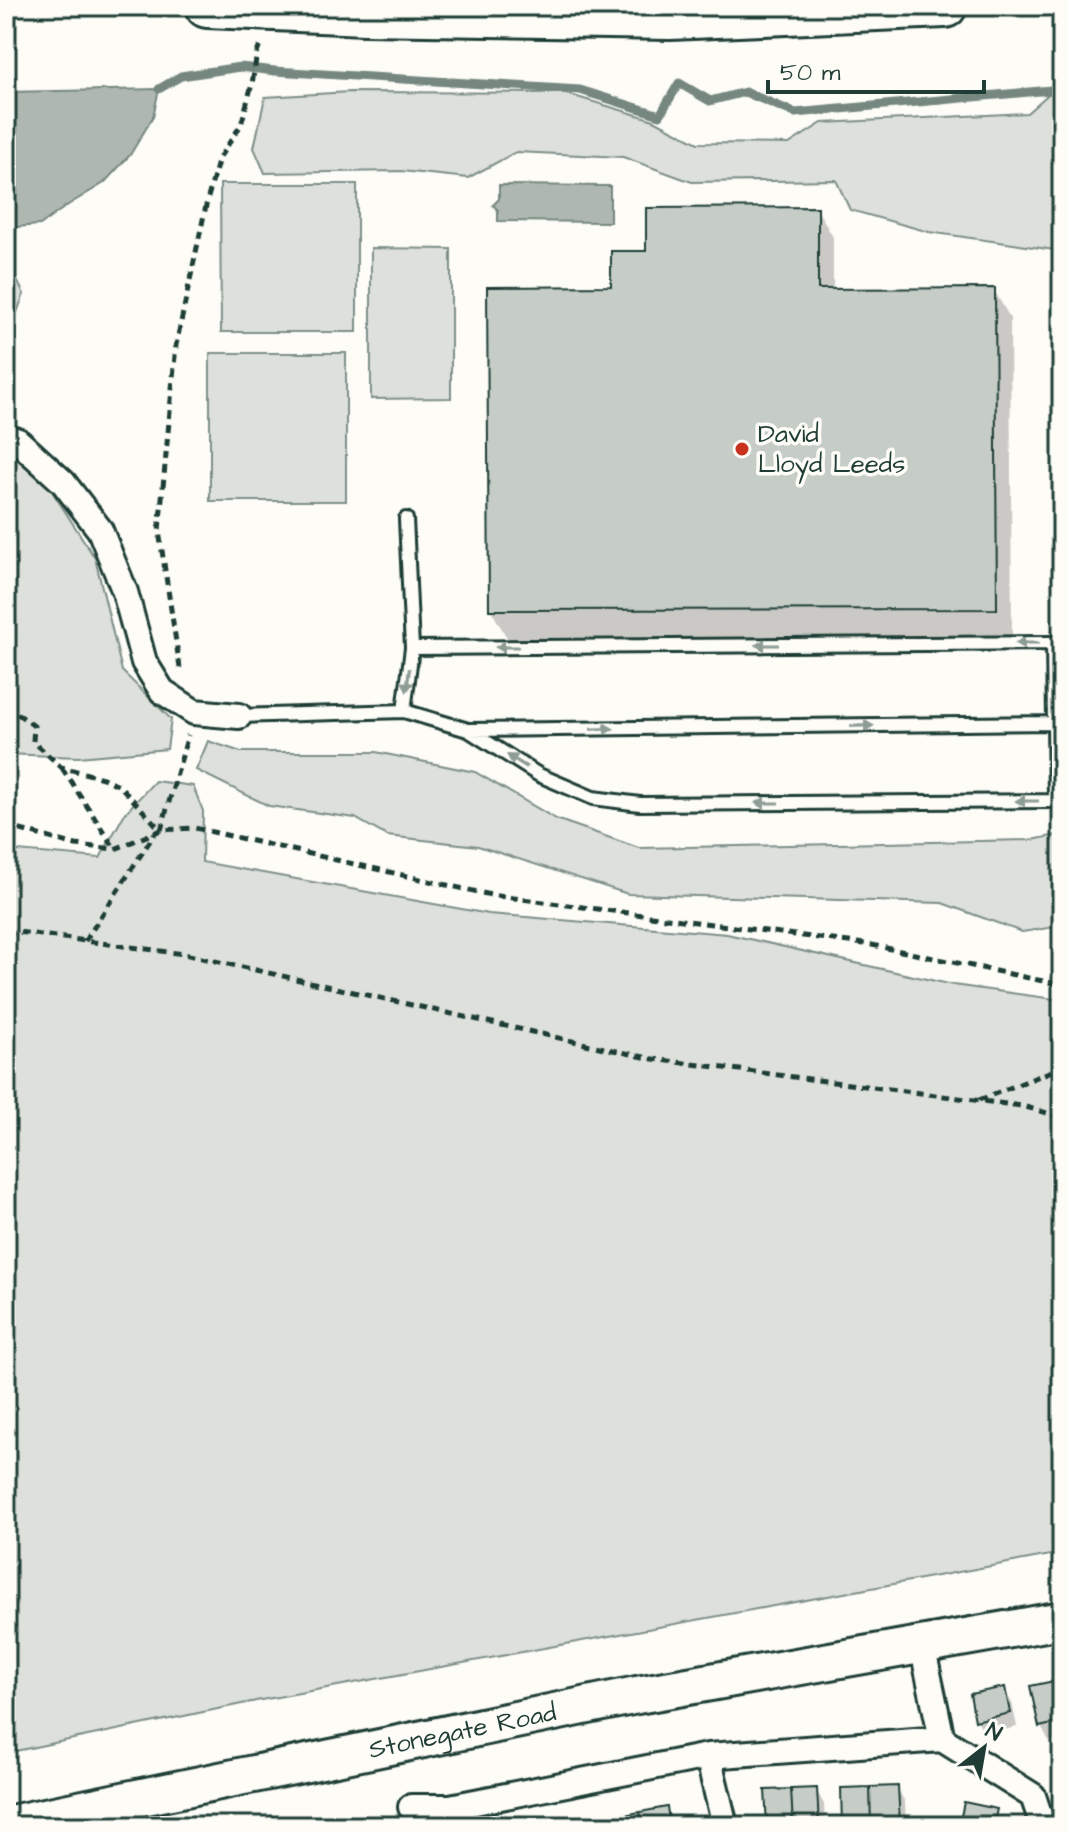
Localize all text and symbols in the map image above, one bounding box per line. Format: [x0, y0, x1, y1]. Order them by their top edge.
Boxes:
scale bar [768, 44, 984, 94]
text: 50 m [780, 56, 841, 90]
place label: David Lloyd Leeds [758, 416, 905, 484]
marker: David Lloyd Leeds [733, 440, 751, 458]
one-way arrow [1014, 637, 1039, 649]
one-way arrow [754, 639, 779, 651]
one-way arrow [494, 641, 519, 653]
one-way arrow [402, 667, 415, 692]
one-way arrow [850, 719, 875, 732]
one-way arrow [590, 722, 615, 735]
one-way arrow [506, 753, 527, 768]
one-way arrow [1014, 795, 1039, 807]
one-way arrow [754, 797, 779, 809]
street label: Stonegate Road [366, 1694, 559, 1768]
north arrow [944, 1708, 1024, 1788]
text: N [980, 1715, 1008, 1749]

